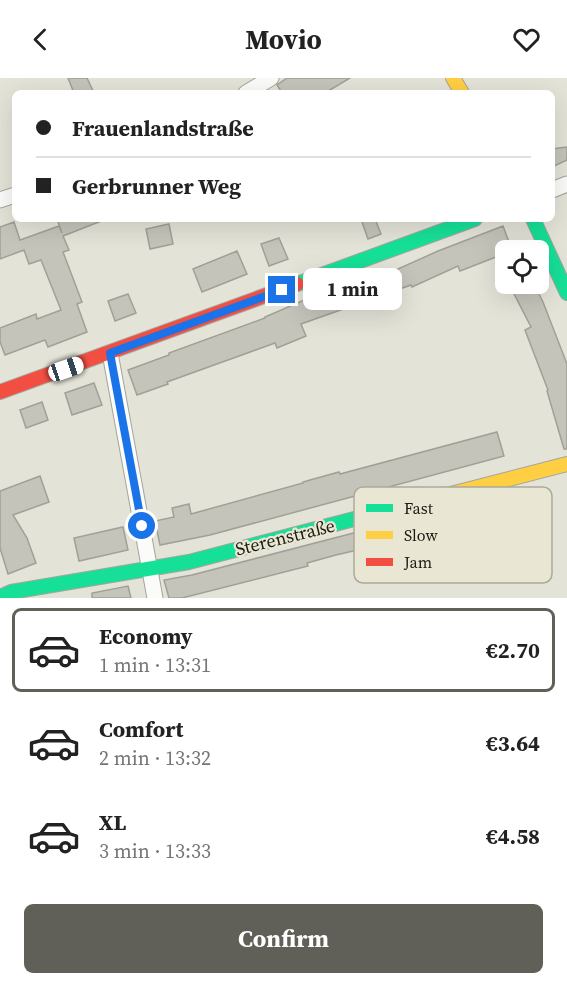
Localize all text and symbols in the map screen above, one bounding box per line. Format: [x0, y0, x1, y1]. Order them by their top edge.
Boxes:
text: Movio [245, 21, 322, 58]
icon: back [24, 23, 57, 56]
icon: heart [510, 23, 543, 56]
text: Frauenlandstraße [72, 113, 254, 143]
text: Gerbrunner Weg [72, 171, 241, 201]
map controls [495, 240, 549, 294]
button: locate [495, 240, 549, 294]
callout: 1 min [303, 269, 402, 311]
text: 1 min [327, 275, 378, 303]
route end [268, 276, 295, 303]
car [46, 355, 86, 383]
legend [354, 487, 552, 583]
text: Fast [404, 497, 434, 519]
route start [128, 512, 155, 539]
street label: Sterenstraße [233, 513, 337, 561]
text: Slow [404, 524, 439, 546]
text: Jam [403, 551, 432, 573]
text: Economy [99, 621, 193, 651]
icon: car [27, 623, 81, 677]
text: €2.70 [486, 635, 540, 665]
text: 1 min · 13:31 [99, 651, 211, 679]
text: Comfort [99, 714, 183, 744]
icon: car [27, 716, 81, 770]
text: €3.64 [486, 728, 540, 758]
text: 2 min · 13:32 [99, 744, 211, 772]
text: XL [99, 807, 126, 837]
icon: car [27, 809, 81, 863]
text: €4.58 [486, 821, 540, 851]
text: 3 min · 13:33 [99, 837, 211, 865]
button: Confirm [24, 904, 543, 973]

